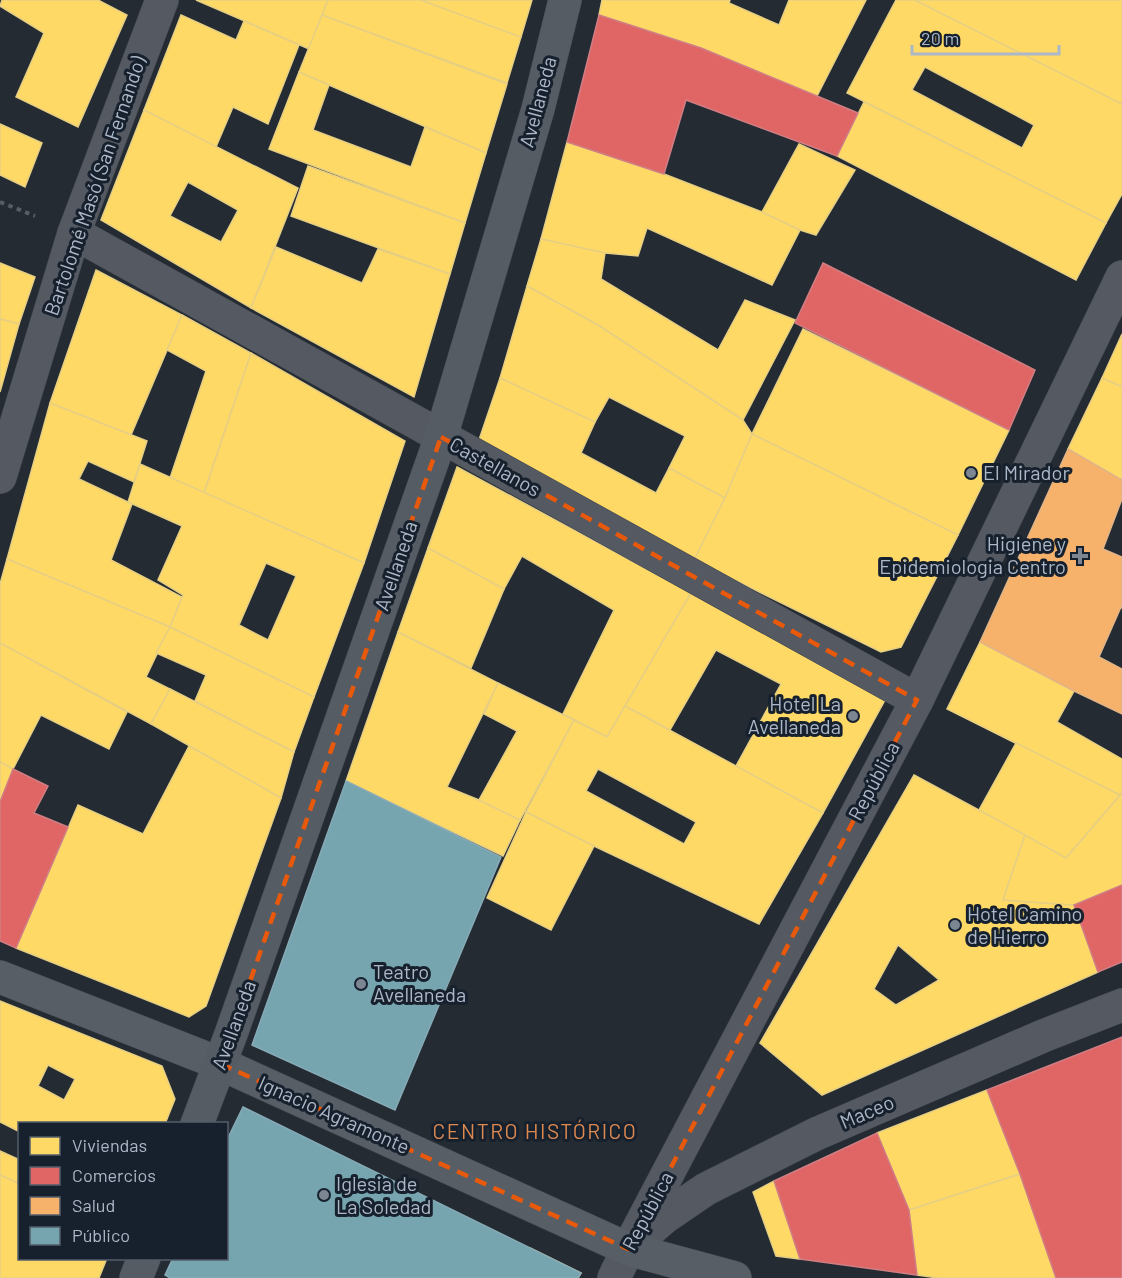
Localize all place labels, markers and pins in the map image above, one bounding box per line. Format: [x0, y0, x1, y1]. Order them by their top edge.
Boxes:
place label: El Mirador [983, 460, 1070, 484]
marker: El Mirador [964, 466, 978, 480]
place label: Higiene y Epidemiologia Centro [879, 531, 1066, 578]
marker: Higiene y Epidemiologia Centro [1071, 547, 1089, 565]
place label: Hotel La Avellaneda [748, 691, 841, 738]
marker: Hotel La Avellaneda [846, 709, 860, 723]
place label: Hotel Camino de Hierro [967, 901, 1083, 948]
marker: Hotel Camino de Hierro [948, 918, 962, 932]
place label: Teatro Avellaneda [373, 959, 466, 1006]
marker: Teatro Avellaneda [354, 977, 368, 991]
place label: Iglesia de La Soledad [336, 1171, 431, 1218]
marker: Iglesia de La Soledad [317, 1188, 331, 1202]

